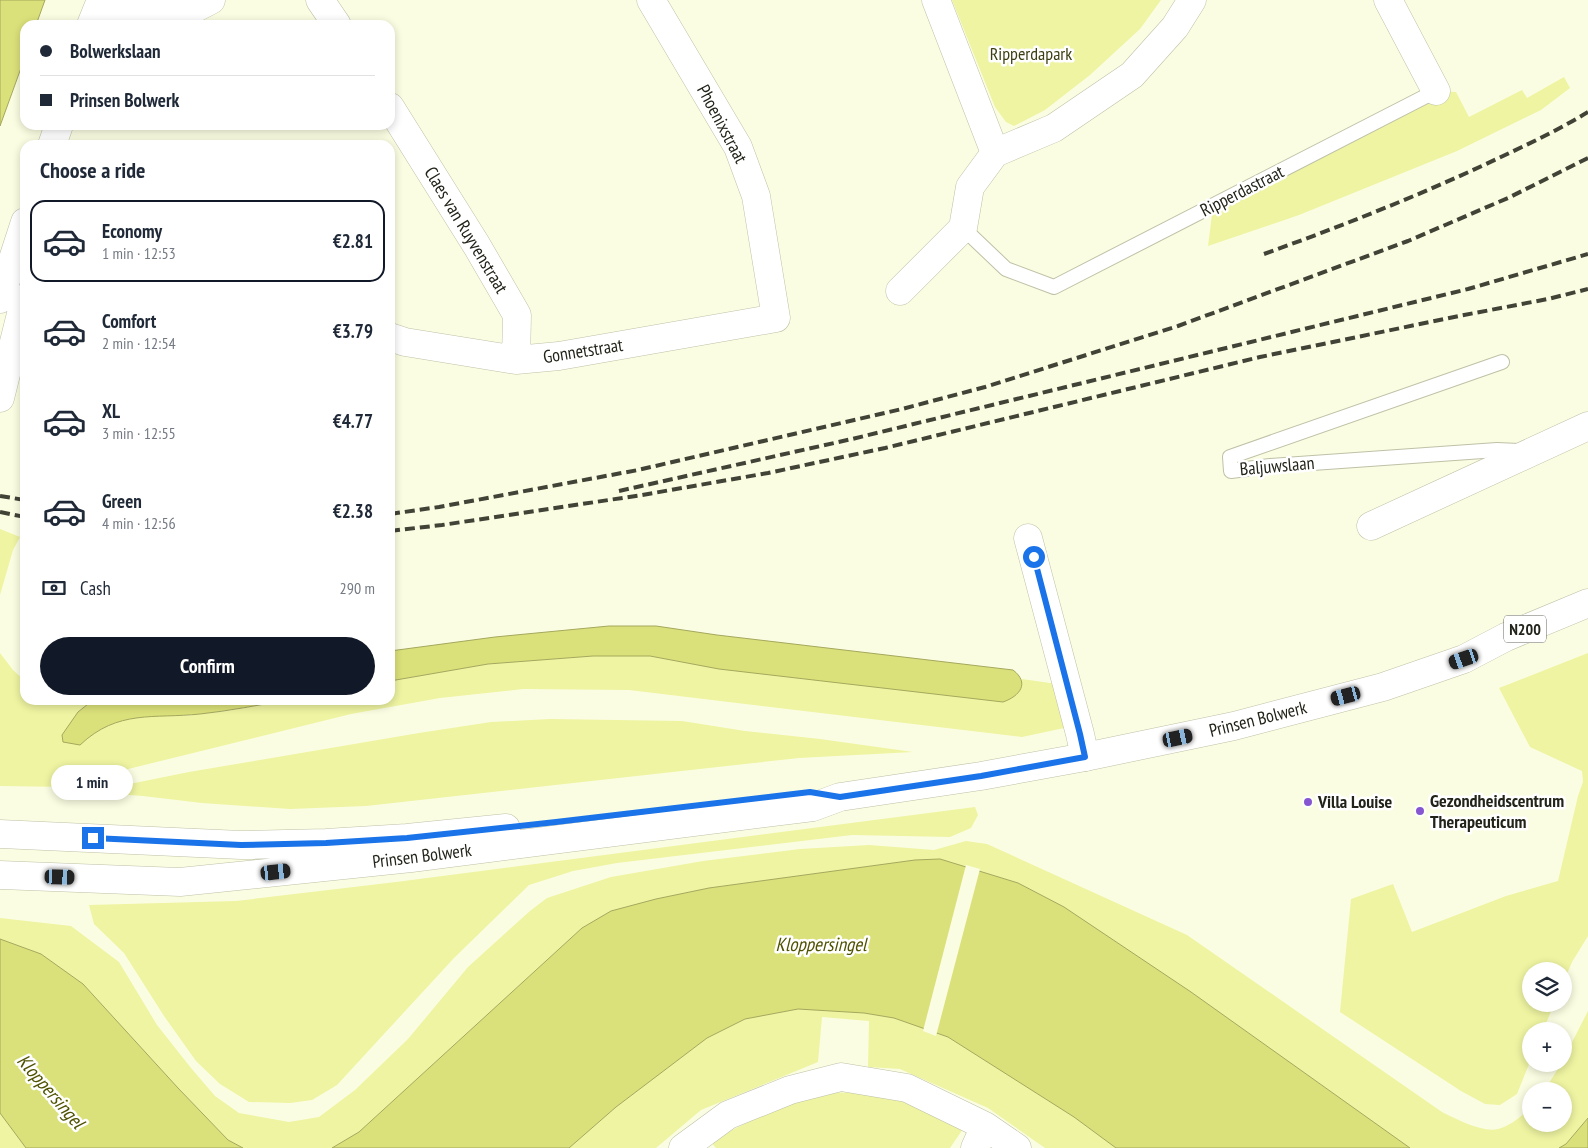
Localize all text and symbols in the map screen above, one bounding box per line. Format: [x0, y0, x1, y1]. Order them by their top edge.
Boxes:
text: Bolwerkslaan [70, 39, 161, 63]
park label: Ripperdapark [990, 42, 1072, 65]
street label: Phoenixstraat [692, 80, 753, 167]
text: Prinsen Bolwerk [70, 88, 179, 112]
text: Choose a ride [40, 156, 145, 184]
street label: Ripperdastraat [1196, 160, 1288, 221]
street label: Claes van Ruyvenstraat [420, 162, 513, 297]
icon: car [42, 219, 87, 264]
text: Economy [102, 219, 162, 243]
text: €2.81 [333, 229, 373, 253]
text: 1 min · 12:53 [102, 243, 176, 263]
icon: car [42, 309, 87, 354]
text: Comfort [102, 309, 156, 333]
text: €3.79 [333, 319, 373, 343]
text: 2 min · 12:54 [102, 333, 176, 353]
street label: Gonnetstraat [542, 333, 624, 368]
icon: car [42, 399, 87, 444]
text: XL [102, 399, 120, 423]
text: €4.77 [333, 409, 373, 433]
text: 3 min · 12:55 [102, 423, 176, 443]
street label: Baljuwslaan [1239, 451, 1315, 480]
icon: car [42, 489, 87, 534]
text: Green [102, 489, 142, 513]
text: €2.38 [333, 499, 373, 523]
text: 4 min · 12:56 [102, 513, 176, 533]
route start [1023, 546, 1045, 568]
icon: cash [40, 574, 68, 602]
text: Cash [80, 576, 111, 600]
text: 290 m [340, 578, 375, 598]
road number: N200 [1504, 616, 1546, 642]
button: Confirm [40, 637, 375, 695]
car [1447, 647, 1480, 671]
car [1329, 685, 1362, 707]
street label: Prinsen Bolwerk [1207, 695, 1309, 742]
car [1161, 728, 1194, 748]
callout: 1 min [52, 766, 134, 800]
text: 1 min [76, 772, 108, 792]
place label: Gezondheidscentrum Therapeuticum [1430, 789, 1564, 833]
place label: Villa Louise [1317, 790, 1393, 813]
marker: Villa Louise [1302, 796, 1314, 808]
marker: Gezondheidscentrum Therapeuticum [1414, 805, 1426, 817]
route end [82, 827, 104, 849]
street label: Prinsen Bolwerk [371, 838, 473, 873]
car [260, 863, 291, 881]
car [44, 869, 75, 885]
water label: Kloppersingel [776, 932, 868, 956]
map controls [1522, 962, 1572, 1132]
button: layers [1522, 962, 1572, 1012]
button: + [1522, 1022, 1572, 1072]
water label: Kloppersingel [12, 1049, 91, 1134]
button: − [1522, 1082, 1572, 1132]

